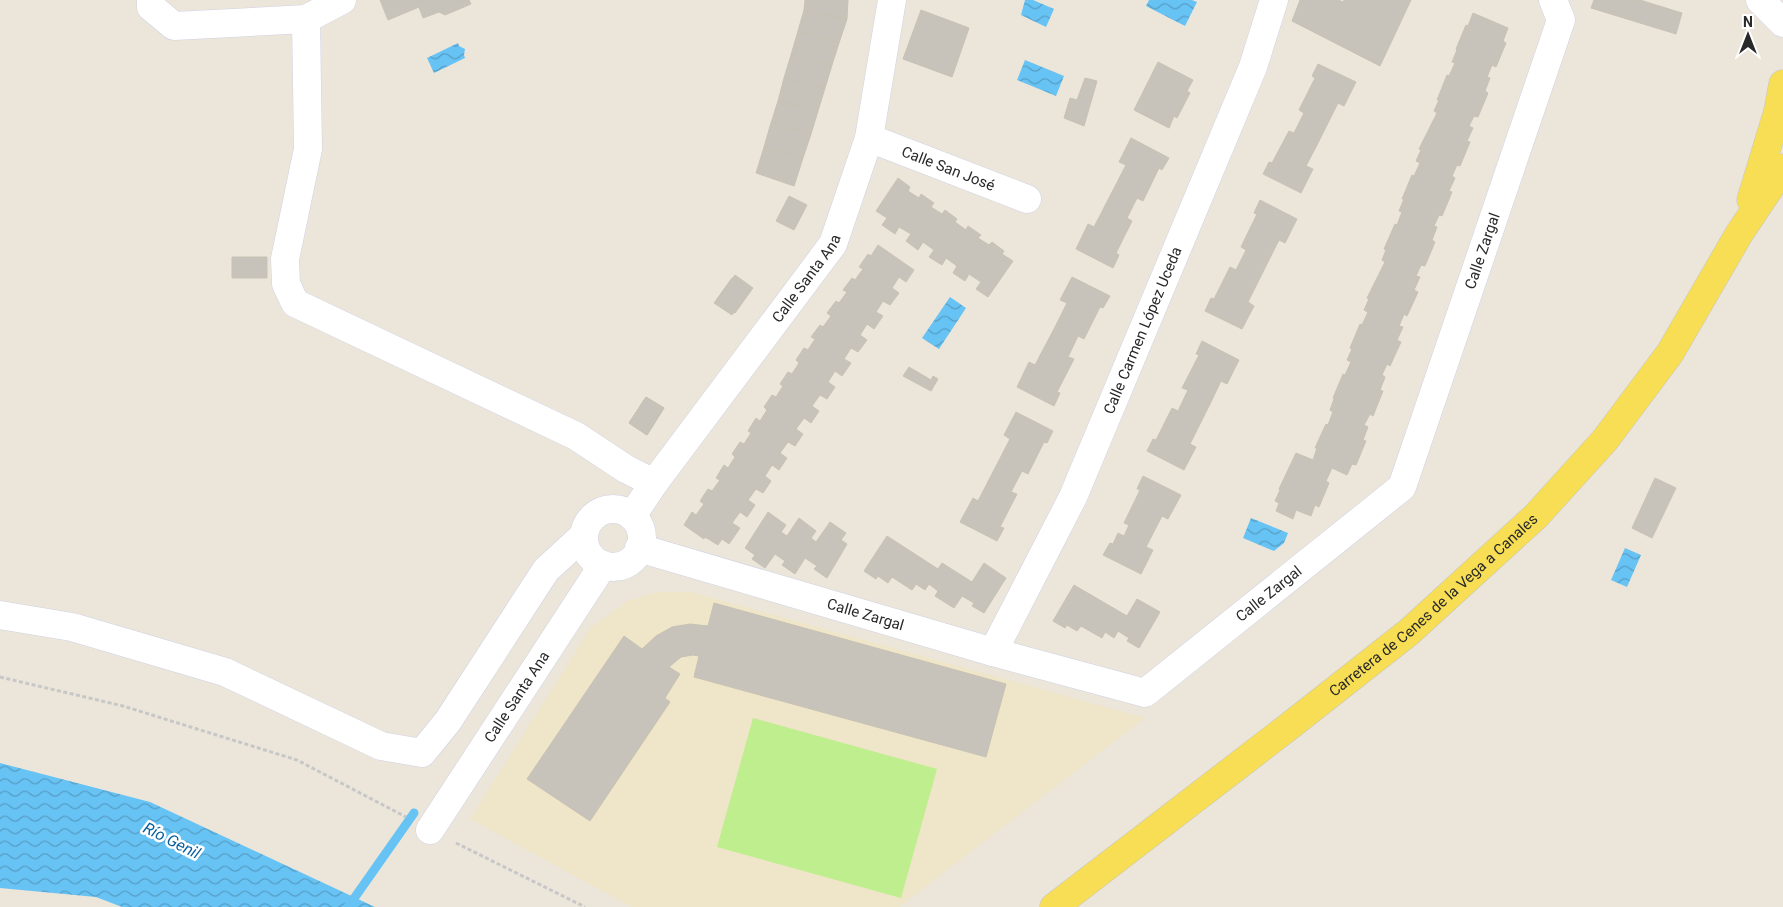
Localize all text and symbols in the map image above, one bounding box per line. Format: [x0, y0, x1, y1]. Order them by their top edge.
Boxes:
north arrow [1723, 10, 1773, 60]
text: N [1743, 14, 1753, 30]
street label: Calle San José [899, 142, 998, 195]
street label: Calle Zargal [1461, 211, 1504, 292]
street label: Calle Santa Ana [768, 232, 845, 326]
street label: Calle Carmen López Uceda [1100, 244, 1186, 417]
street label: Carretera de Cenes de la Vega a Canales [1326, 510, 1541, 700]
street label: Calle Zargal [1232, 562, 1305, 626]
street label: Calle Zargal [825, 595, 906, 634]
street label: Calle Santa Ana [481, 648, 553, 746]
water label: Río Genil [140, 818, 204, 863]

